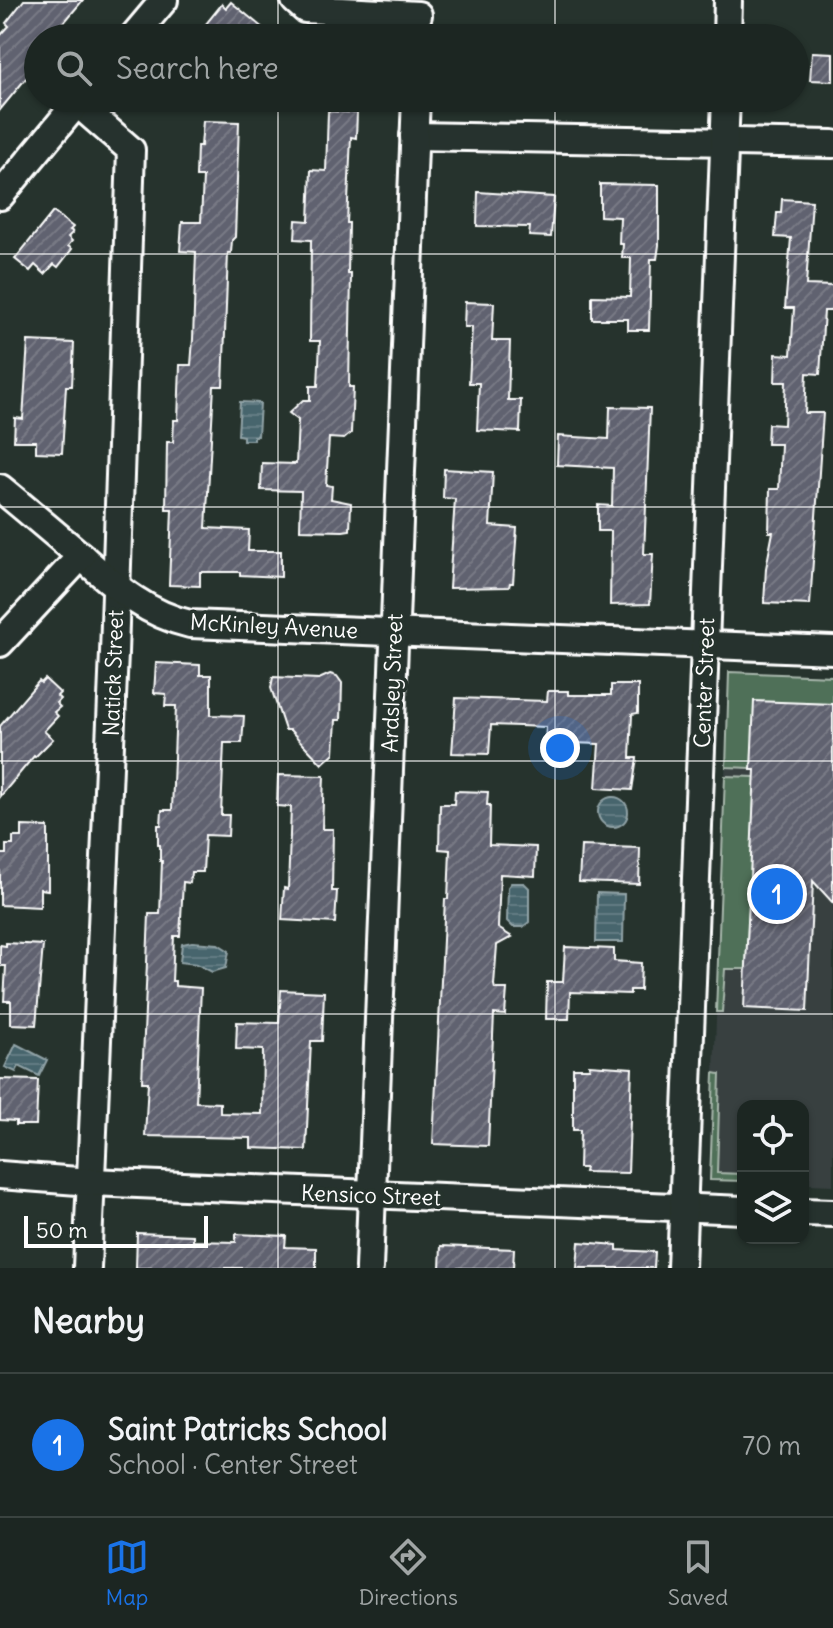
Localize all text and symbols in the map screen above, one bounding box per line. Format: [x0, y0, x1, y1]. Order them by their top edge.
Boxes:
search box [24, 24, 809, 112]
icon: search [52, 46, 96, 90]
text: Search here [116, 49, 279, 87]
street label: McKinley Avenue [189, 608, 359, 644]
street label: Natick Street [97, 609, 129, 737]
street label: Ardsley Street [376, 613, 408, 753]
street label: Center Street [688, 617, 720, 749]
your location [540, 728, 580, 768]
pin: 1 [751, 864, 803, 924]
map controls [737, 1100, 809, 1244]
button: locate [737, 1100, 809, 1172]
button: layers [737, 1172, 809, 1244]
street label: Kensico Street [301, 1179, 441, 1211]
scale bar [24, 1212, 208, 1248]
text: 50 m [36, 1216, 88, 1244]
text: Nearby [32, 1299, 145, 1342]
text: Saint Patricks School [108, 1410, 387, 1448]
text: 1 [53, 1429, 63, 1462]
text: 70 m [742, 1429, 801, 1462]
text: School · Center Street [108, 1448, 358, 1481]
tab: Map [105, 1535, 149, 1611]
tab: Directions [359, 1535, 458, 1611]
tab: Saved [668, 1535, 728, 1611]

